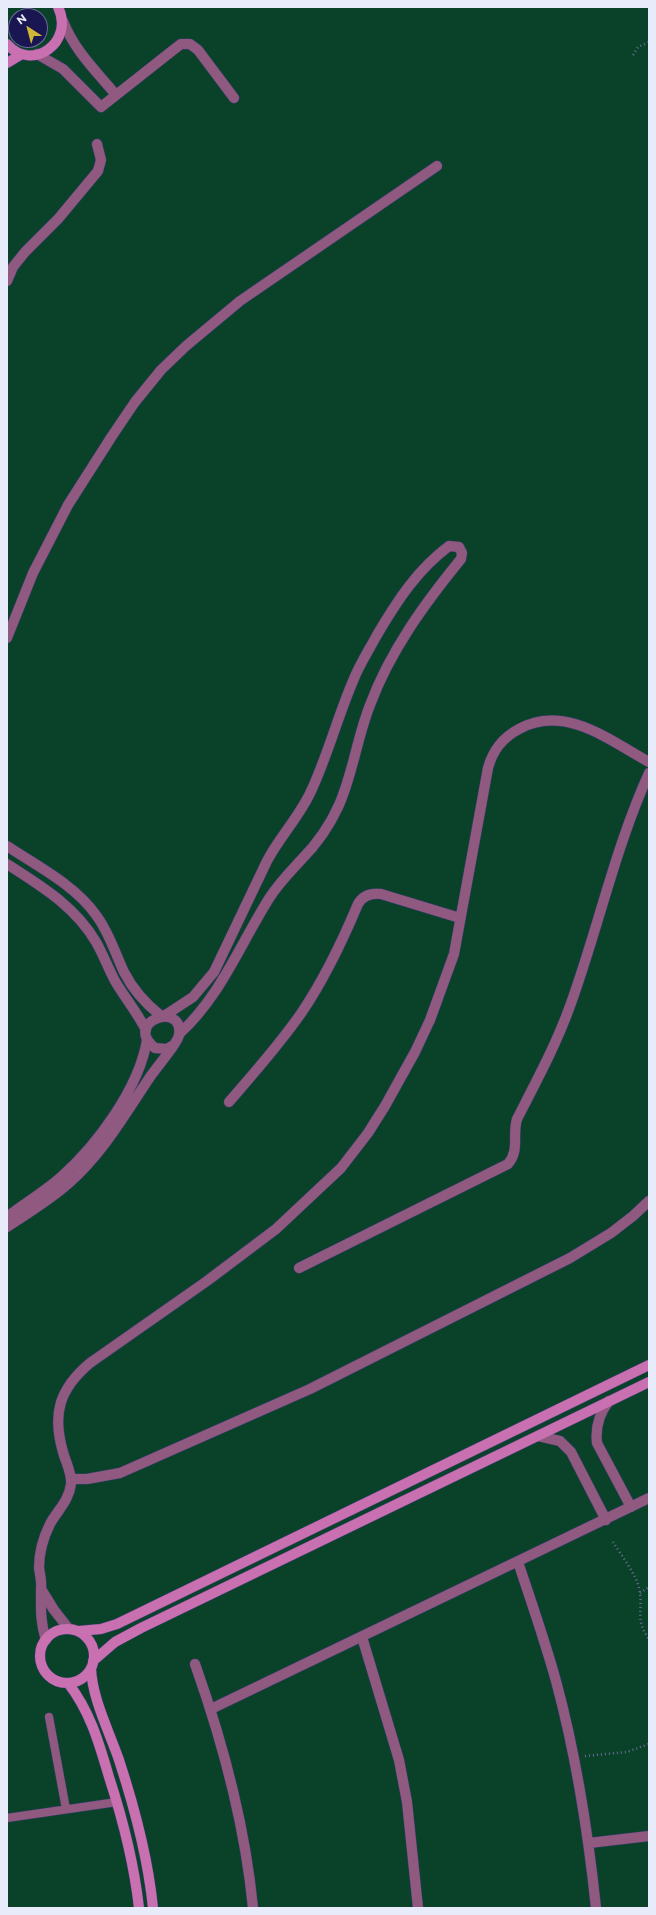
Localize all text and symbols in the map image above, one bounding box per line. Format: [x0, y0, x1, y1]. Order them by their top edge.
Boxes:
north arrow [8, 8, 48, 48]
text: N [14, 11, 29, 27]

